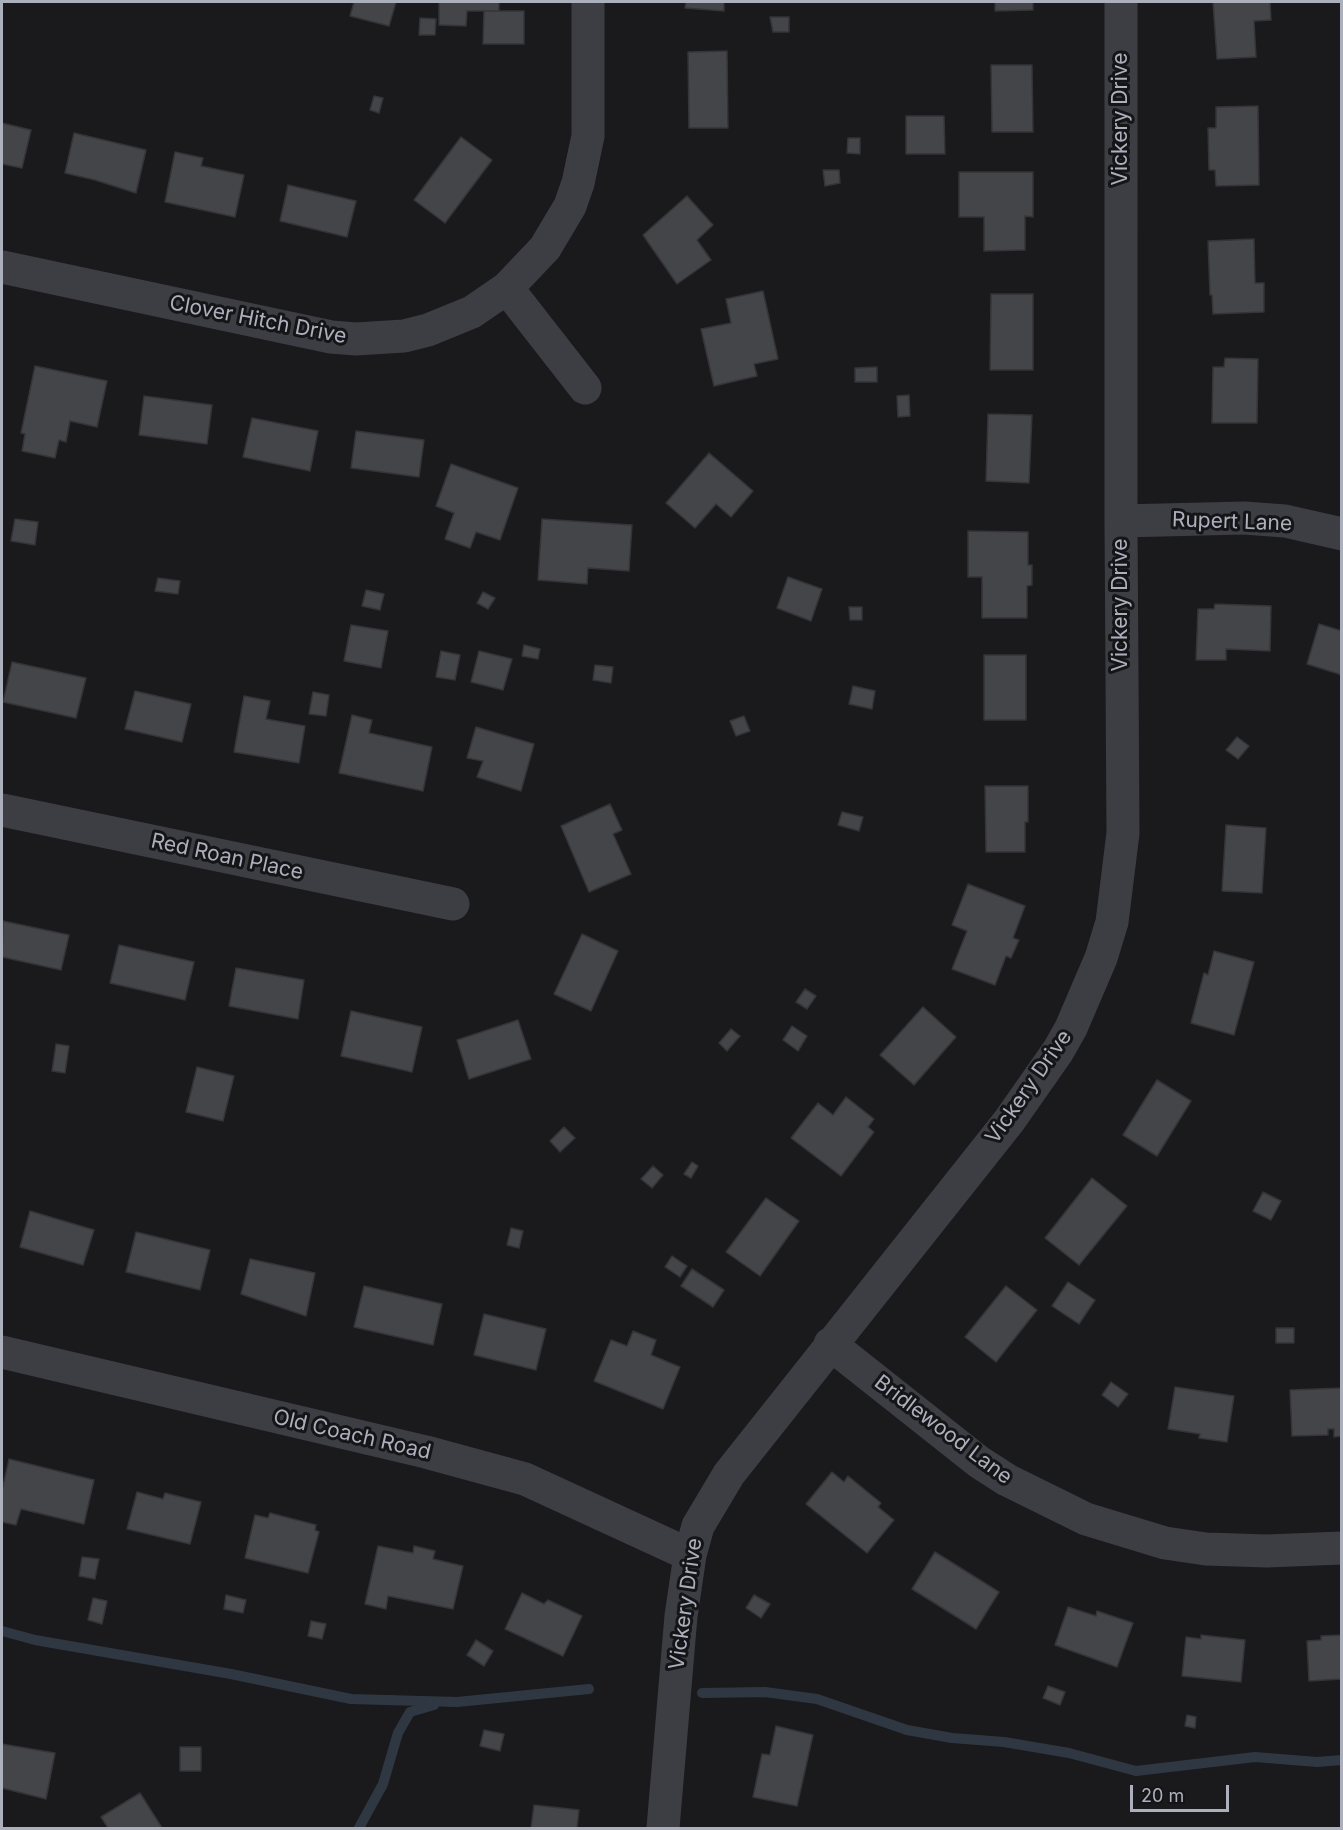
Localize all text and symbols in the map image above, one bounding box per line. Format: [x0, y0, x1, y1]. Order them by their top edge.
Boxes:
street label: Vickery Drive [1108, 53, 1134, 185]
street label: Clover Hitch Drive [167, 290, 349, 350]
street label: Rupert Lane [1171, 507, 1293, 537]
street label: Vickery Drive [1108, 539, 1134, 671]
street label: Red Roan Place [149, 829, 305, 885]
street label: Vickery Drive [981, 1025, 1077, 1149]
street label: Bridlewood Lane [869, 1370, 1017, 1490]
street label: Old Coach Road [271, 1405, 433, 1465]
street label: Vickery Drive [664, 1536, 708, 1672]
scale bar [1133, 1773, 1232, 1811]
text: 20 m [1141, 1785, 1184, 1806]

